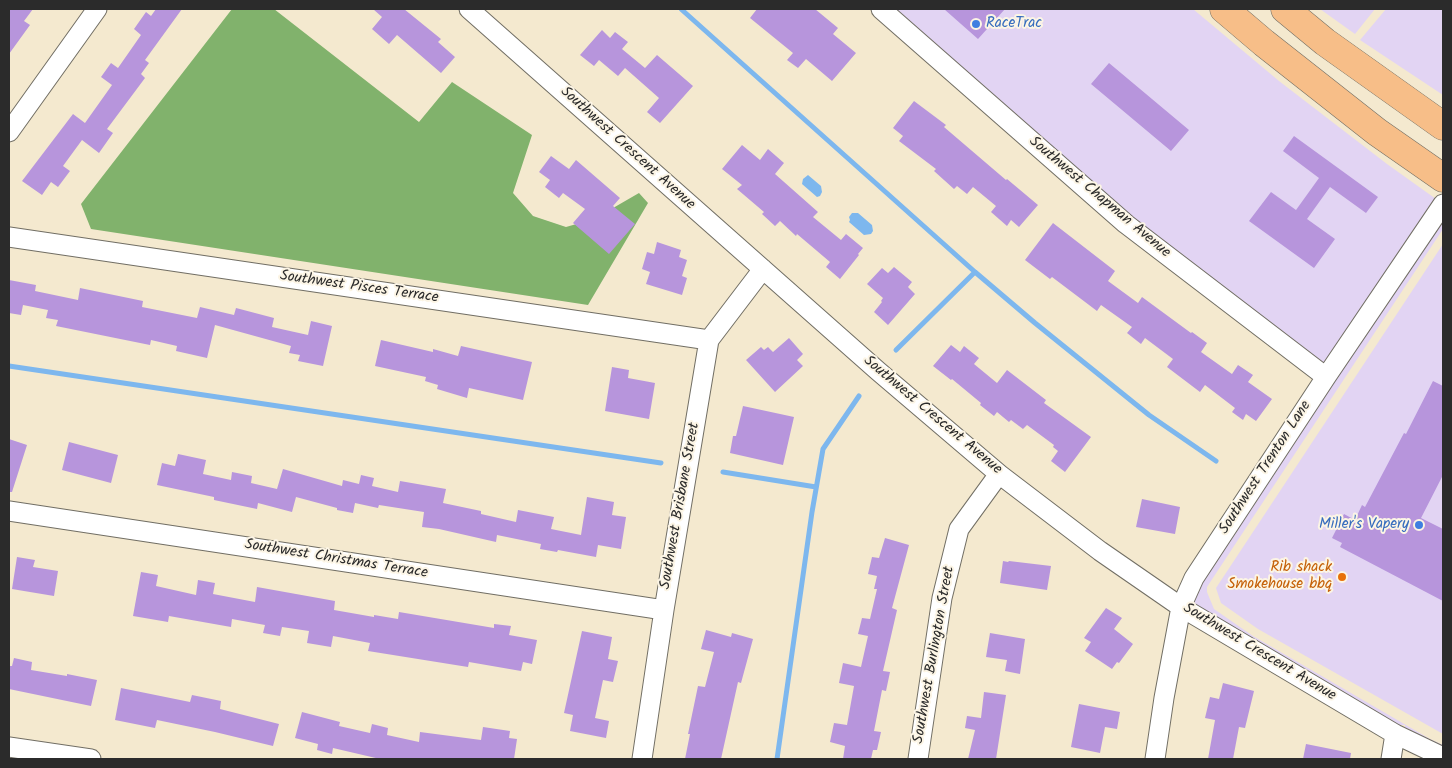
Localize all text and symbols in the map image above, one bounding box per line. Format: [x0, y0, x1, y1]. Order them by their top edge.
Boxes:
place label: RaceTrac [986, 15, 1042, 33]
marker: RaceTrac [970, 18, 982, 30]
street label: Southwest Crescent Avenue [556, 84, 698, 214]
street label: Southwest Chapman Avenue [1025, 133, 1173, 263]
street label: Southwest Pisces Terrace [279, 268, 439, 308]
street label: Southwest Crescent Avenue [859, 353, 1005, 479]
street label: Southwest Trenton Lane [1216, 398, 1316, 538]
street label: Southwest Brisbane Street [657, 421, 705, 591]
place label: Miller's Vapery [1319, 516, 1409, 534]
marker: Miller's Vapery [1413, 519, 1425, 531]
street label: Southwest Christmas Terrace [243, 537, 429, 583]
place label: Rib shack Smokehouse bbq [1227, 559, 1332, 594]
street label: Southwest Burlington Street [911, 565, 959, 745]
marker: Rib shack Smokehouse bbq [1336, 571, 1348, 583]
street label: Southwest Crescent Avenue [1179, 600, 1339, 706]

